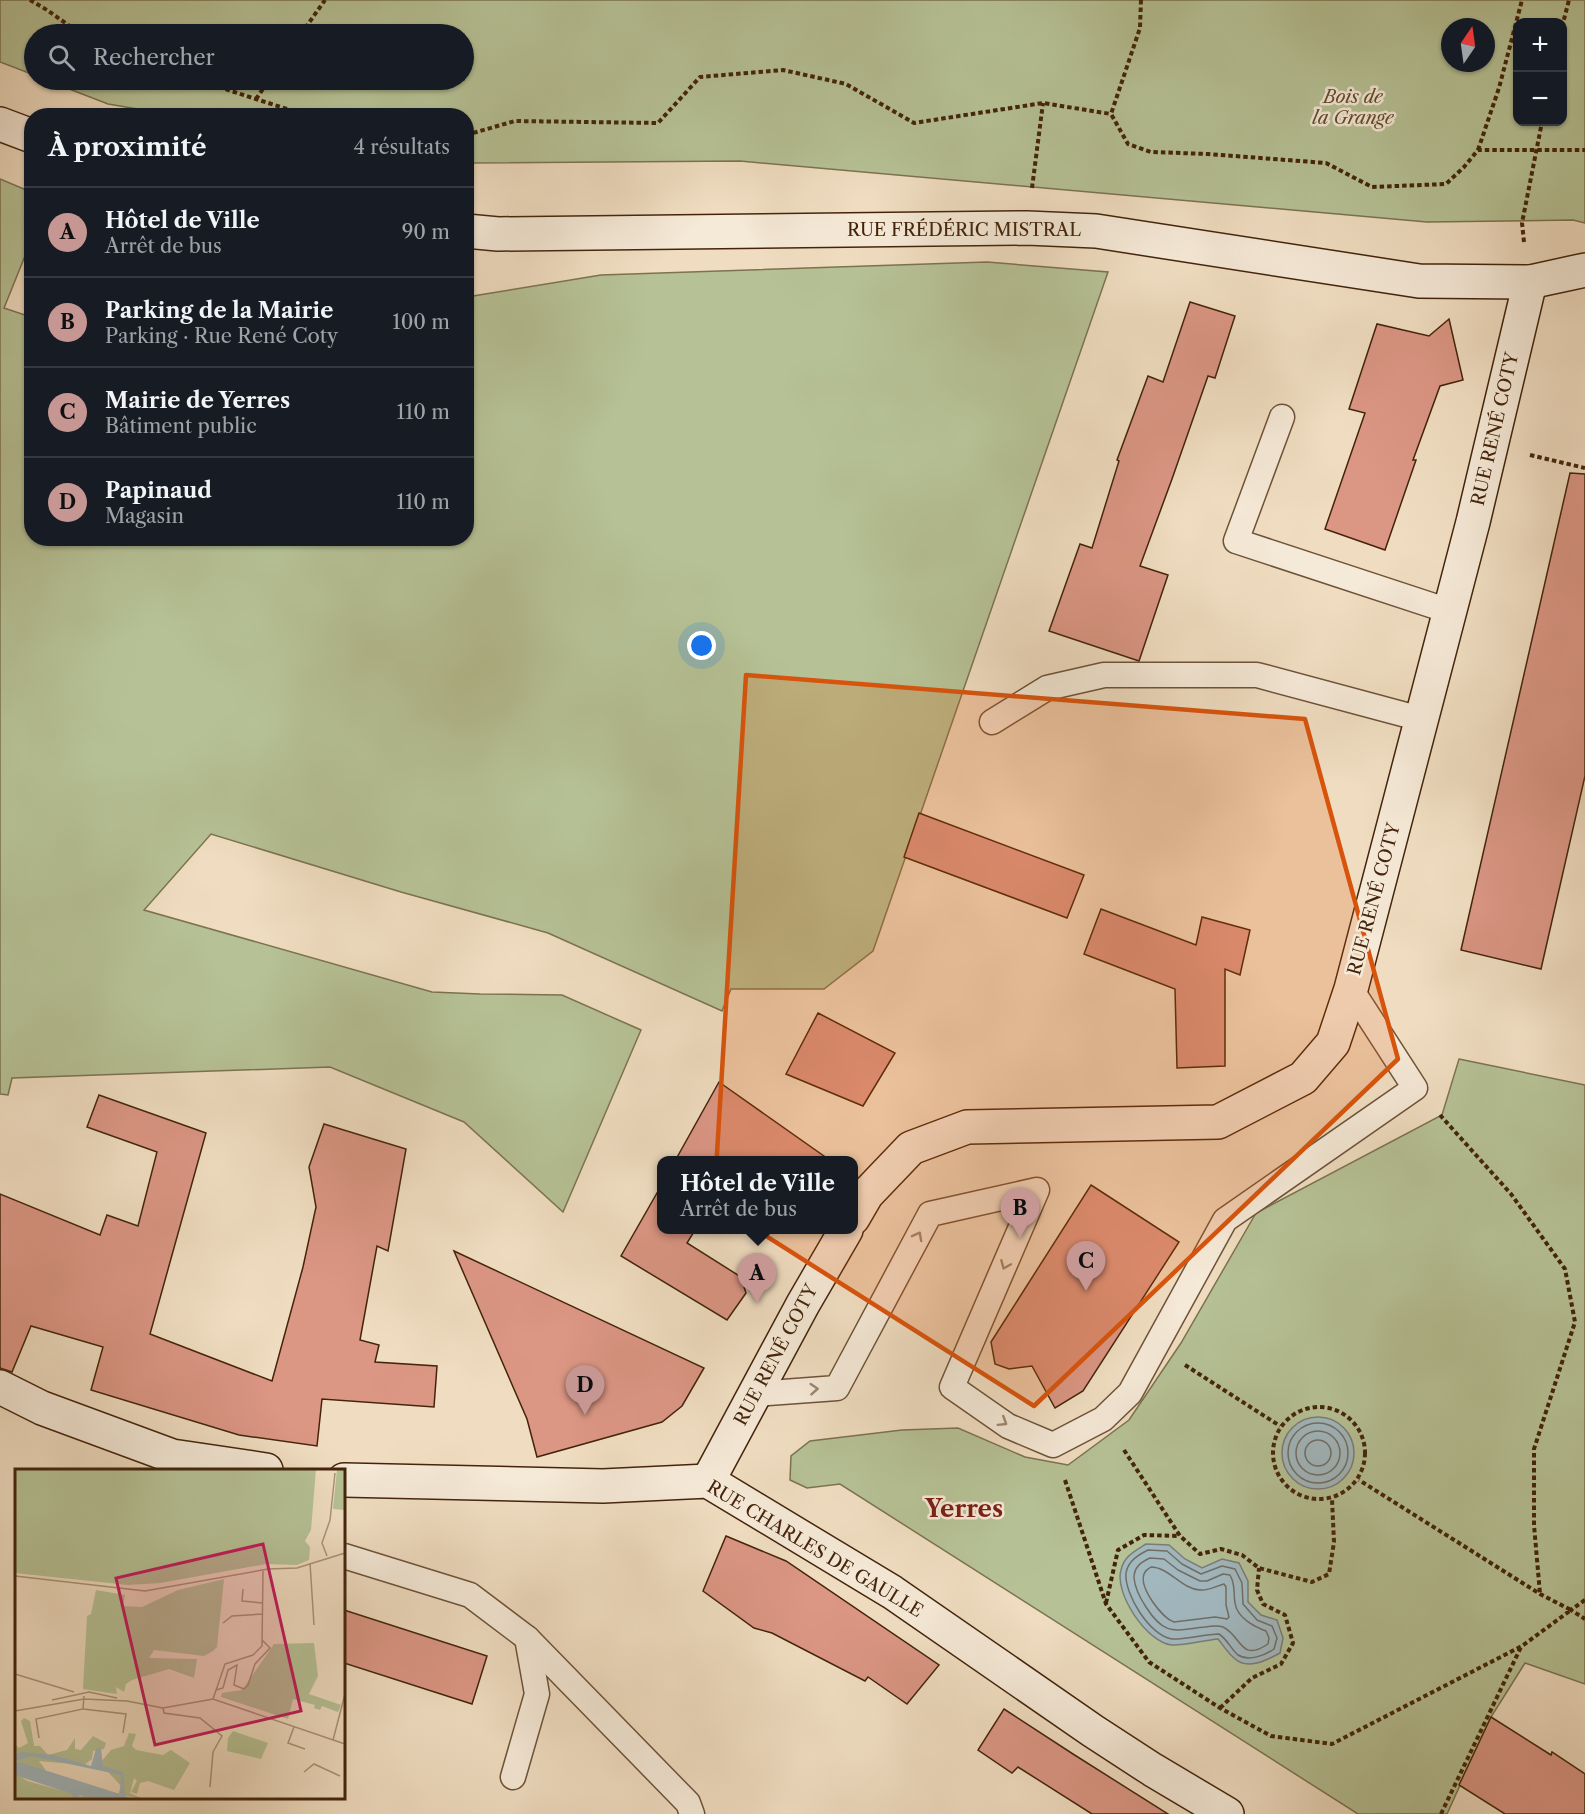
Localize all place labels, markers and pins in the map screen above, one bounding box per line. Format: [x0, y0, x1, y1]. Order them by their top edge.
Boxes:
pin: B [1000, 1188, 1040, 1238]
pin: C [1066, 1242, 1106, 1291]
pin: A [738, 1254, 777, 1303]
pin: D [566, 1366, 604, 1415]

